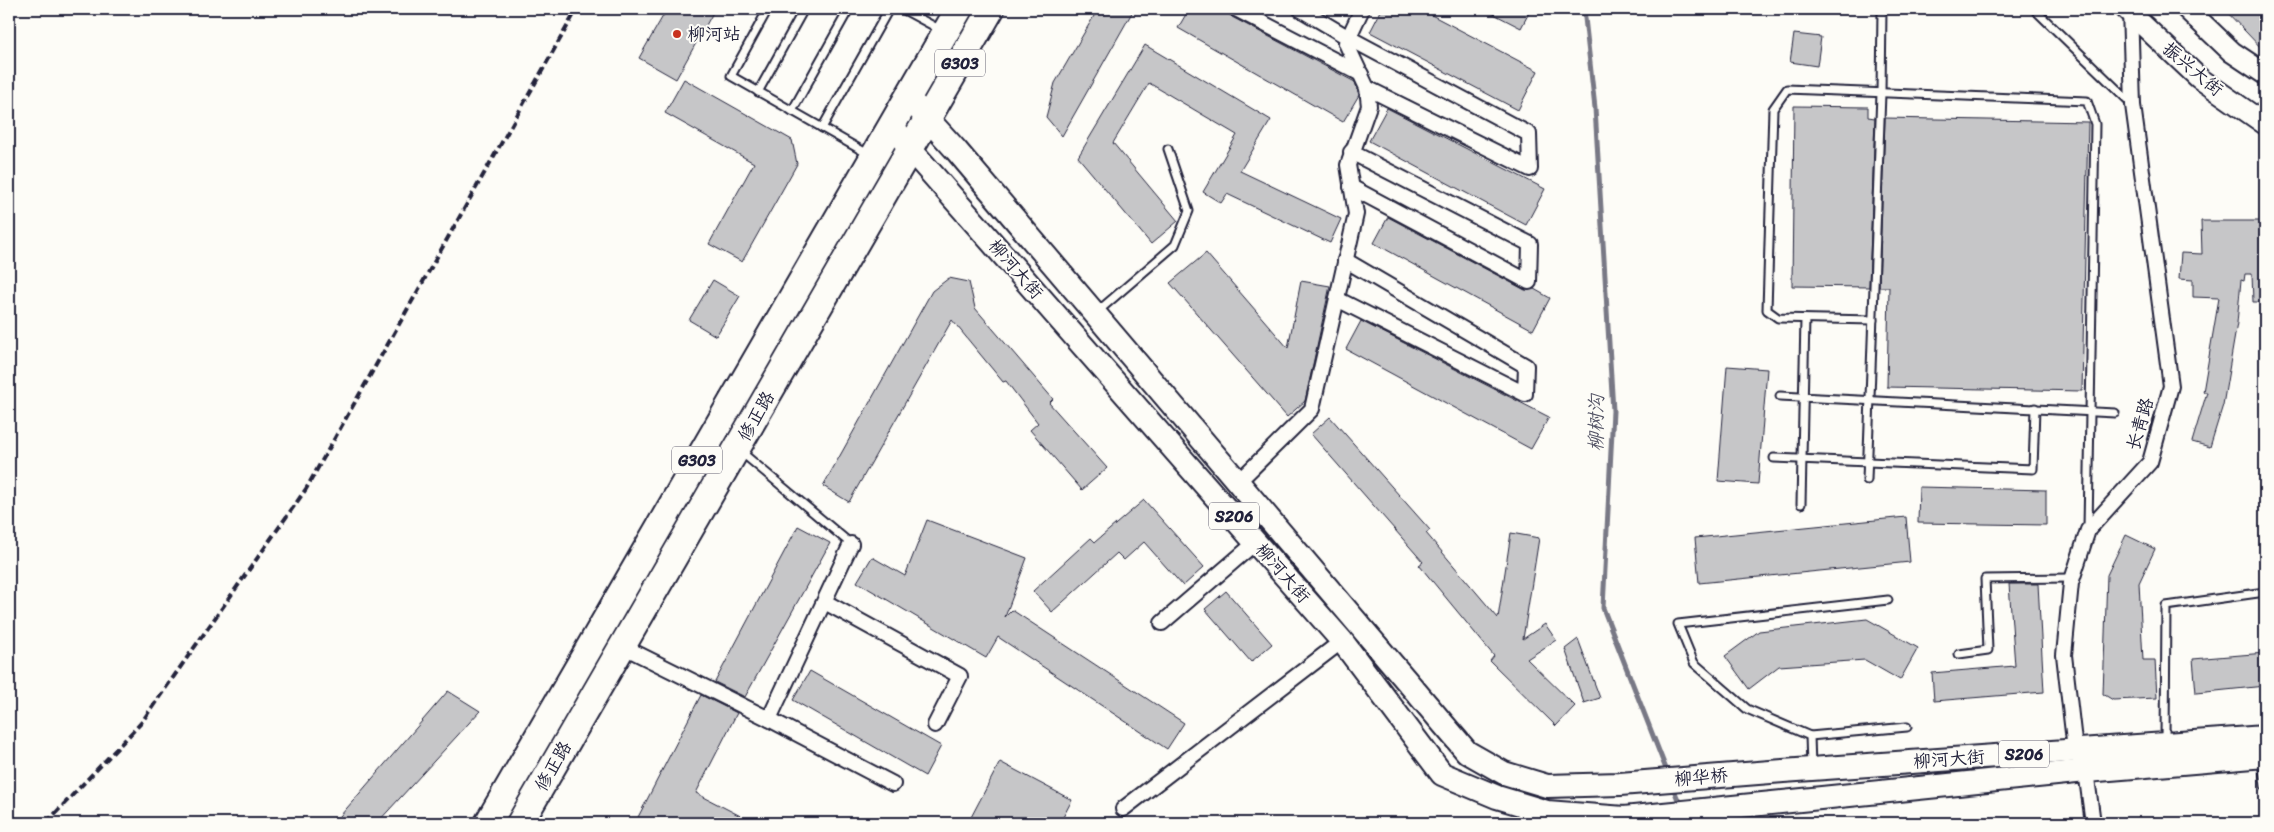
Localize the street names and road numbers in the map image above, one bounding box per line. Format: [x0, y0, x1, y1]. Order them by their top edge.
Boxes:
street label: 振兴大街 [2155, 34, 2231, 104]
road number: G303 [935, 49, 985, 76]
street label: 柳河大街 [980, 231, 1052, 307]
street label: 修正路 [729, 385, 783, 447]
street label: 长青路 [2117, 394, 2163, 454]
road number: G303 [672, 446, 722, 474]
road number: S206 [1209, 502, 1259, 530]
street label: 柳河大街 [1247, 535, 1319, 611]
street label: 修正路 [526, 735, 580, 797]
street label: 柳河大街 [1912, 741, 1986, 777]
road number: S206 [1999, 741, 2049, 768]
street label: 柳华桥 [1673, 759, 1729, 795]

